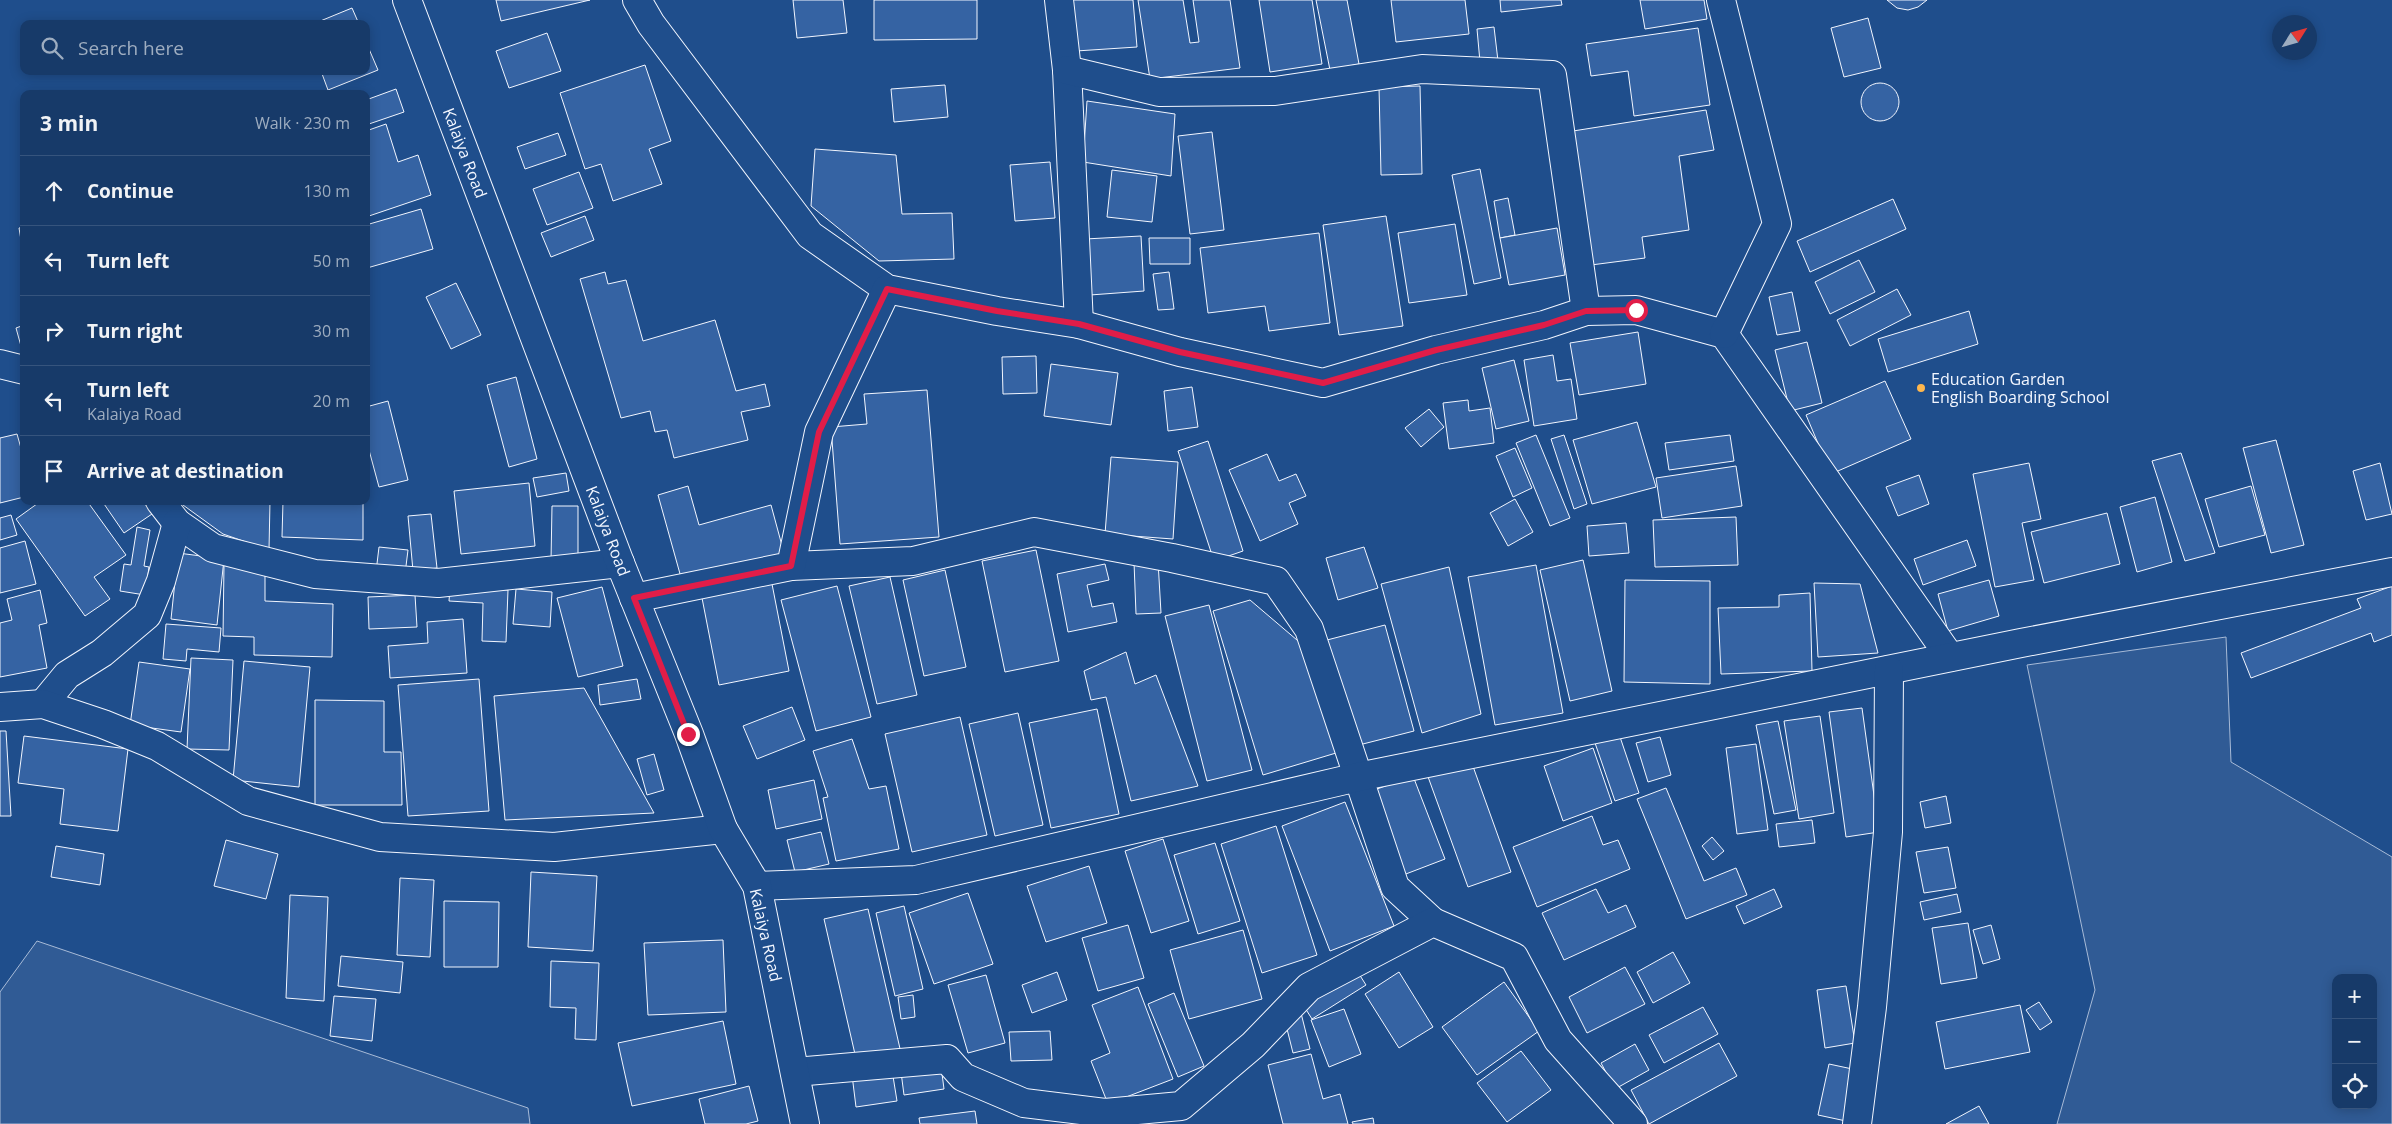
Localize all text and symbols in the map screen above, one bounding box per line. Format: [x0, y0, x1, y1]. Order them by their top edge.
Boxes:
north arrow [2272, 15, 2317, 60]
search box [20, 20, 370, 75]
icon: search [38, 34, 66, 62]
text: Search here [78, 35, 184, 61]
street label: Kalaiya Road [438, 105, 492, 201]
text: 3 min [40, 109, 98, 137]
text: Walk · 230 m [255, 112, 350, 134]
icon: ahead [40, 177, 68, 205]
text: Continue [87, 178, 174, 204]
text: 130 m [304, 180, 350, 202]
icon: left [40, 247, 68, 275]
text: Turn left [87, 248, 169, 274]
text: 50 m [313, 250, 350, 272]
route start [1625, 299, 1648, 322]
icon: right [40, 317, 68, 345]
text: Turn right [87, 318, 182, 344]
text: 30 m [313, 320, 350, 342]
place label: Education Garden English Boarding School [1931, 368, 2109, 408]
text: Turn left [87, 377, 169, 403]
marker: Education Garden English Boarding School [1915, 382, 1927, 394]
icon: left [40, 387, 68, 415]
text: 20 m [313, 390, 350, 412]
text: Kalaiya Road [87, 403, 182, 425]
icon: arrive [40, 457, 68, 485]
text: Arrive at destination [87, 458, 284, 484]
street label: Kalaiya Road [581, 483, 635, 579]
route end [677, 723, 700, 746]
street label: Kalaiya Road [745, 886, 787, 984]
map controls [2332, 974, 2377, 1109]
button: + [2332, 974, 2377, 1019]
button: − [2332, 1019, 2377, 1064]
button: locate [2332, 1064, 2377, 1109]

